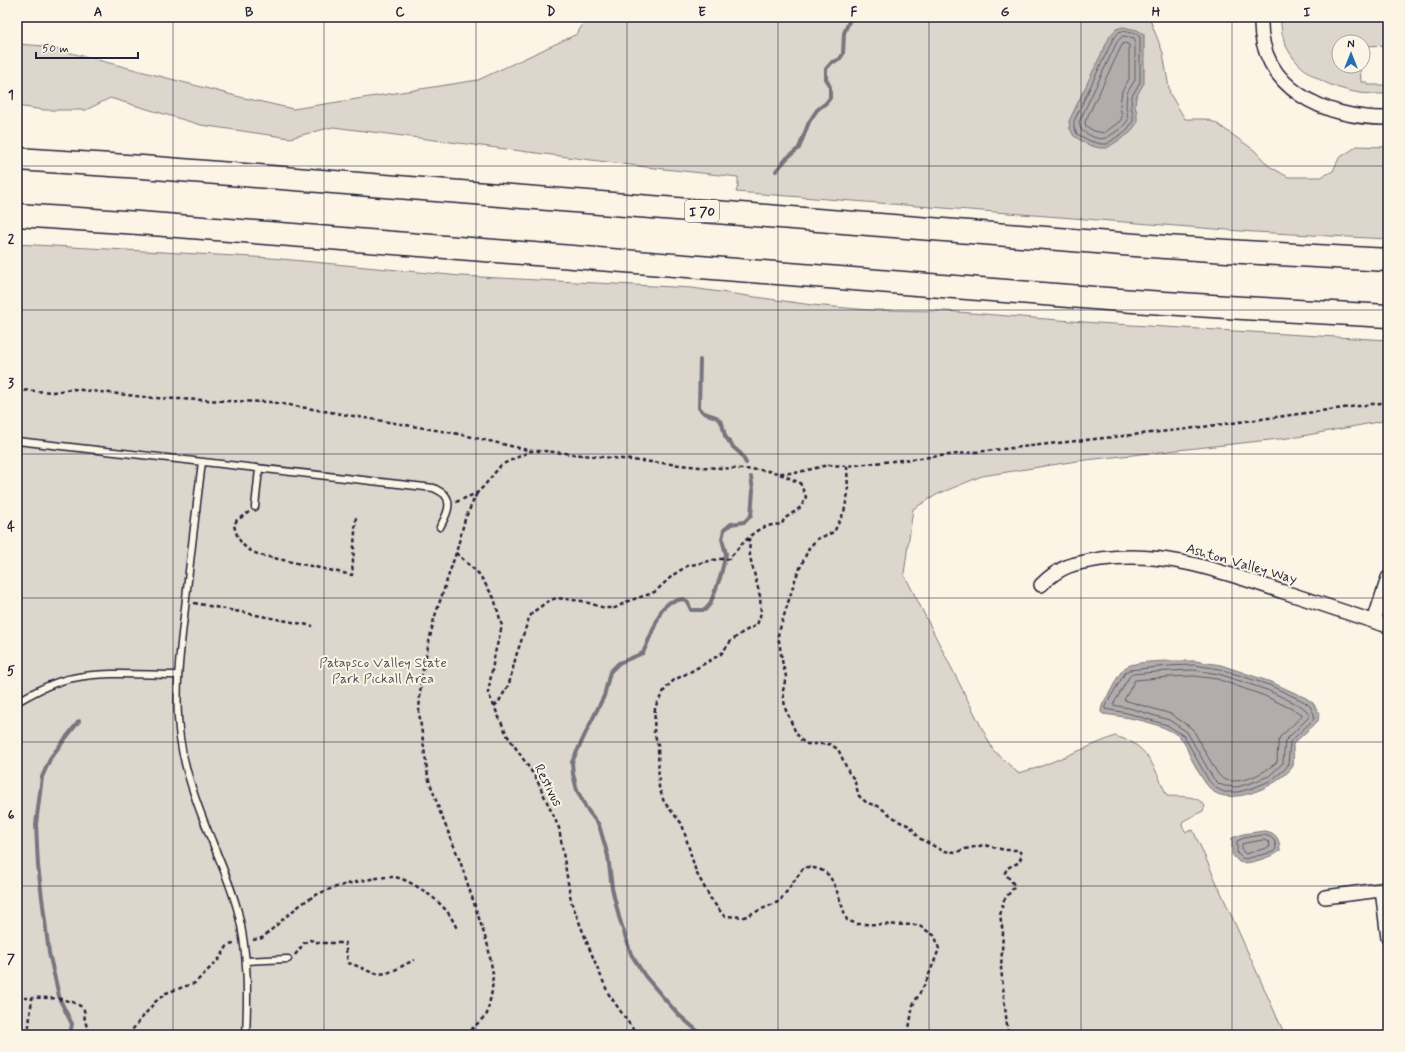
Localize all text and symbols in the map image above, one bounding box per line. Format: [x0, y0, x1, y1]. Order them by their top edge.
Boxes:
text: A [94, 4, 102, 21]
text: B [245, 4, 254, 21]
text: C [395, 4, 405, 21]
text: D [547, 4, 556, 21]
text: E [698, 4, 706, 21]
text: F [851, 4, 858, 21]
text: G [1001, 4, 1010, 21]
text: H [1152, 4, 1161, 21]
text: I [1304, 4, 1311, 21]
scale bar [36, 34, 138, 60]
north arrow [1331, 34, 1371, 74]
text: N [1347, 38, 1355, 52]
text: 50 m [42, 41, 69, 57]
text: 1 [8, 87, 14, 104]
road number: I 70 [685, 200, 719, 222]
text: 2 [8, 231, 15, 248]
text: 3 [8, 375, 14, 392]
text: 4 [7, 519, 15, 536]
street label: Ashton Valley Way [1184, 540, 1299, 588]
park label: Patapsco Valley State Park Pickall Area [319, 654, 447, 688]
text: 5 [7, 663, 15, 680]
street label: Restivus [530, 761, 567, 810]
text: 6 [8, 807, 15, 824]
text: 7 [7, 951, 15, 968]

